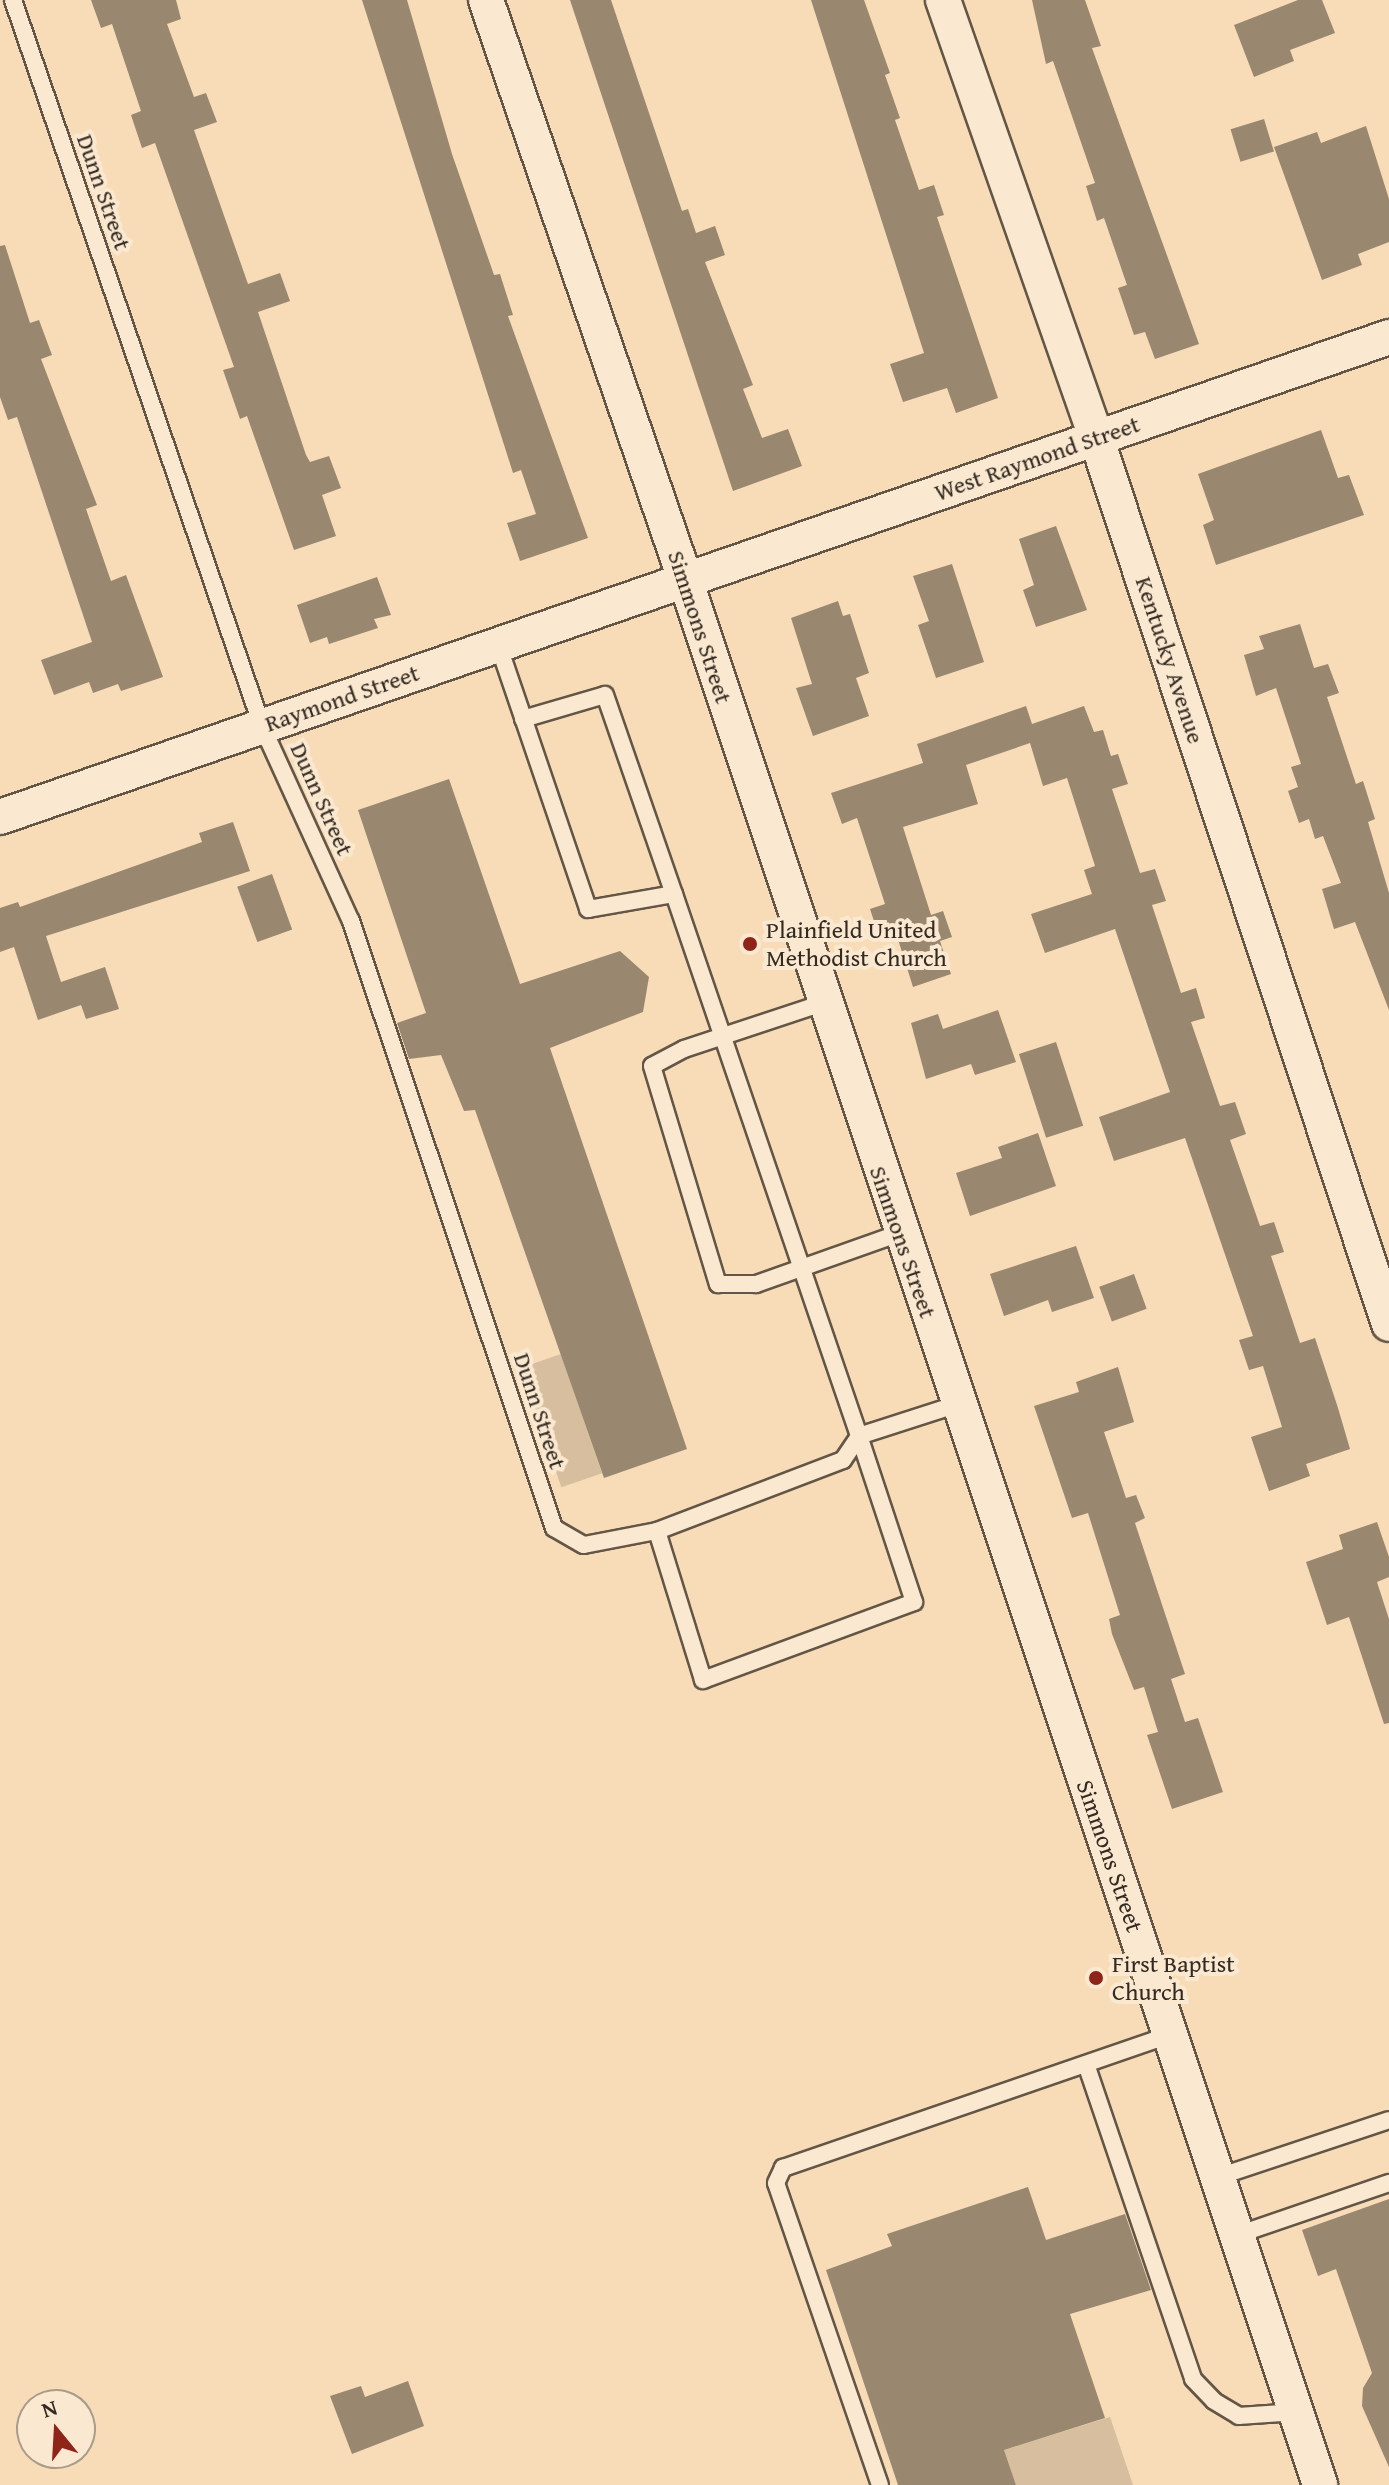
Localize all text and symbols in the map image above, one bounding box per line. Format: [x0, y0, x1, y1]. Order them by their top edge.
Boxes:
street label: Dunn Street [71, 130, 137, 254]
street label: West Raymond Street [931, 409, 1143, 507]
street label: Simmons Street [662, 547, 738, 707]
street label: Kentucky Avenue [1129, 573, 1211, 747]
street label: Raymond Street [261, 658, 423, 738]
street label: Dunn Street [284, 738, 360, 860]
place label: Plainfield United Methodist Church [766, 916, 947, 972]
marker: Plainfield United Methodist Church [741, 935, 759, 953]
street label: Simmons Street [864, 1162, 942, 1322]
street label: Dunn Street [508, 1349, 572, 1473]
street label: Simmons Street [1071, 1776, 1149, 1936]
place label: First Baptist Church [1112, 1950, 1235, 2006]
marker: First Baptist Church [1087, 1969, 1105, 1987]
north arrow [16, 2389, 96, 2469]
text: N [37, 2391, 61, 2426]

